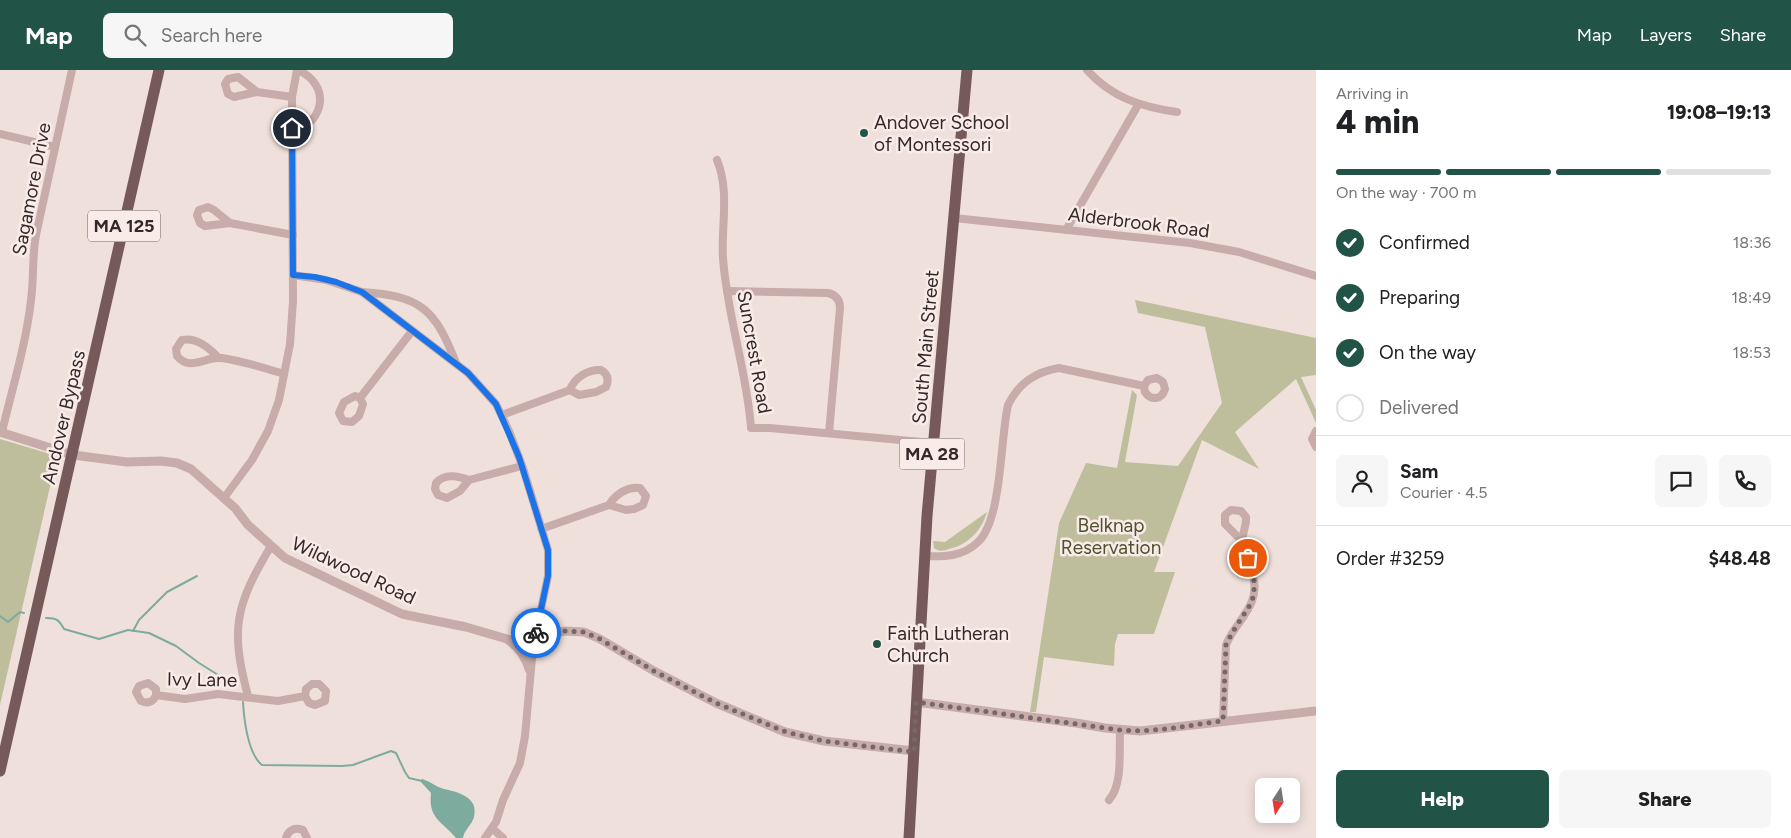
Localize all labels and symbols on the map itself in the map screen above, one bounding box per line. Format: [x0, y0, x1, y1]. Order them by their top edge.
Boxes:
pin [271, 107, 313, 149]
place label: Andover School of Montessori [874, 111, 1009, 156]
street label: Sagamore Drive [7, 121, 56, 257]
marker: Andover School of Montessori [858, 127, 870, 139]
street label: Alderbrook Road [1067, 202, 1211, 243]
road number: MA 125 [88, 210, 160, 242]
street label: South Main Street [907, 269, 944, 425]
street label: Suncrest Road [732, 289, 777, 415]
street label: Andover Bypass [37, 348, 90, 486]
road number: MA 28 [900, 438, 964, 469]
park label: Belknap Reservation [1061, 514, 1161, 559]
street label: Wildwood Road [288, 532, 419, 609]
pin [1227, 537, 1269, 579]
courier [511, 608, 561, 658]
place label: Faith Lutheran Church [887, 622, 1009, 667]
marker: Faith Lutheran Church [871, 638, 883, 650]
street label: Ivy Lane [167, 667, 237, 692]
north arrow [1255, 778, 1300, 822]

